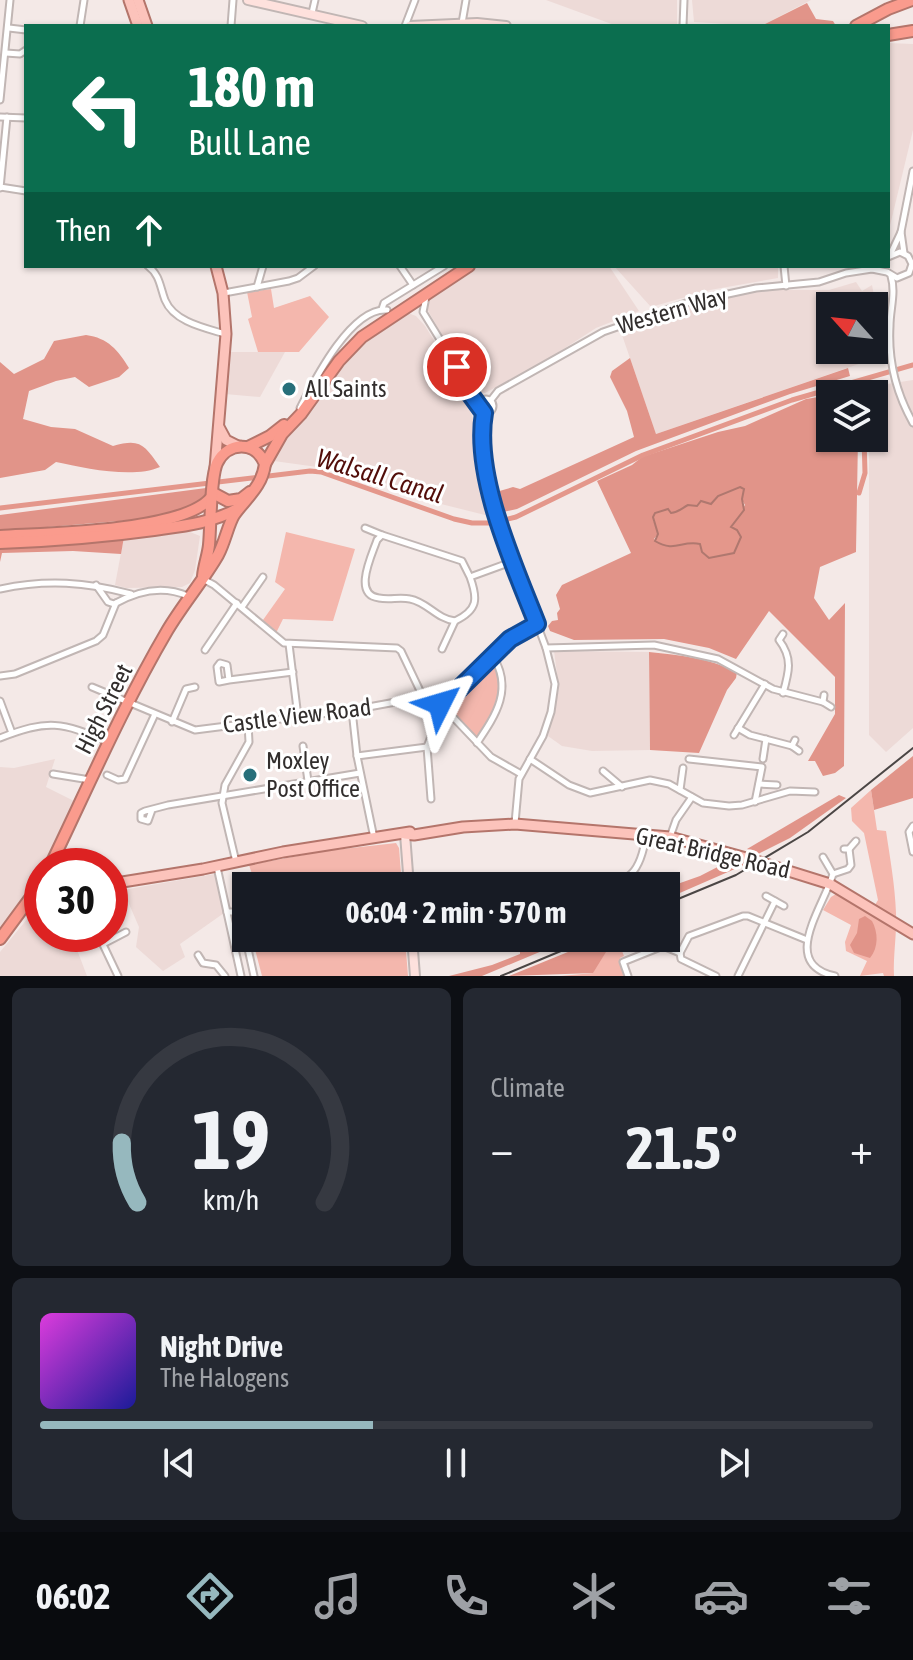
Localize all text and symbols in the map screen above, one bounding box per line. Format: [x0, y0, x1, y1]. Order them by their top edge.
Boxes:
text: 180 m [188, 55, 315, 119]
icon: left [56, 56, 160, 160]
text: Bull Lane [188, 121, 311, 163]
icon: ahead [127, 208, 171, 252]
text: Then [56, 213, 111, 247]
street label: Western Way [614, 282, 730, 339]
north arrow [816, 292, 888, 364]
map controls [816, 292, 888, 452]
pin [423, 333, 491, 401]
icon: arrive [435, 345, 479, 389]
place label: All Saints [305, 375, 387, 402]
marker: All Saints [280, 380, 298, 398]
button: layers [816, 380, 888, 452]
water label: Walsall Canal [313, 442, 447, 510]
street label: High Street [69, 659, 138, 758]
position arrow [398, 662, 482, 746]
street label: Castle View Road [221, 693, 373, 738]
place label: Moxley Post Office [266, 747, 360, 802]
marker: Moxley Post Office [241, 766, 259, 784]
street label: Great Bridge Road [633, 822, 793, 883]
speed limit sign: 30 [24, 848, 128, 952]
text: 06:04 · 2 min · 570 m [346, 895, 566, 929]
text: Climate [491, 1073, 565, 1103]
text: 19 [192, 1091, 270, 1187]
text: 21.5° [626, 1113, 738, 1182]
text: − [491, 1123, 513, 1173]
text: + [850, 1123, 873, 1173]
text: km/h [203, 1183, 260, 1216]
text: Night Drive [160, 1329, 283, 1363]
text: The Halogens [160, 1363, 289, 1393]
icon: previous [157, 1441, 201, 1485]
icon: pause [434, 1441, 478, 1485]
icon: next [712, 1441, 756, 1485]
icon: directions [182, 1568, 238, 1624]
icon: music [310, 1568, 366, 1624]
icon: phone [438, 1568, 494, 1624]
icon: climate [566, 1568, 622, 1624]
icon: car [693, 1568, 749, 1624]
icon: filters [821, 1568, 877, 1624]
text: 06:02 [36, 1575, 111, 1617]

